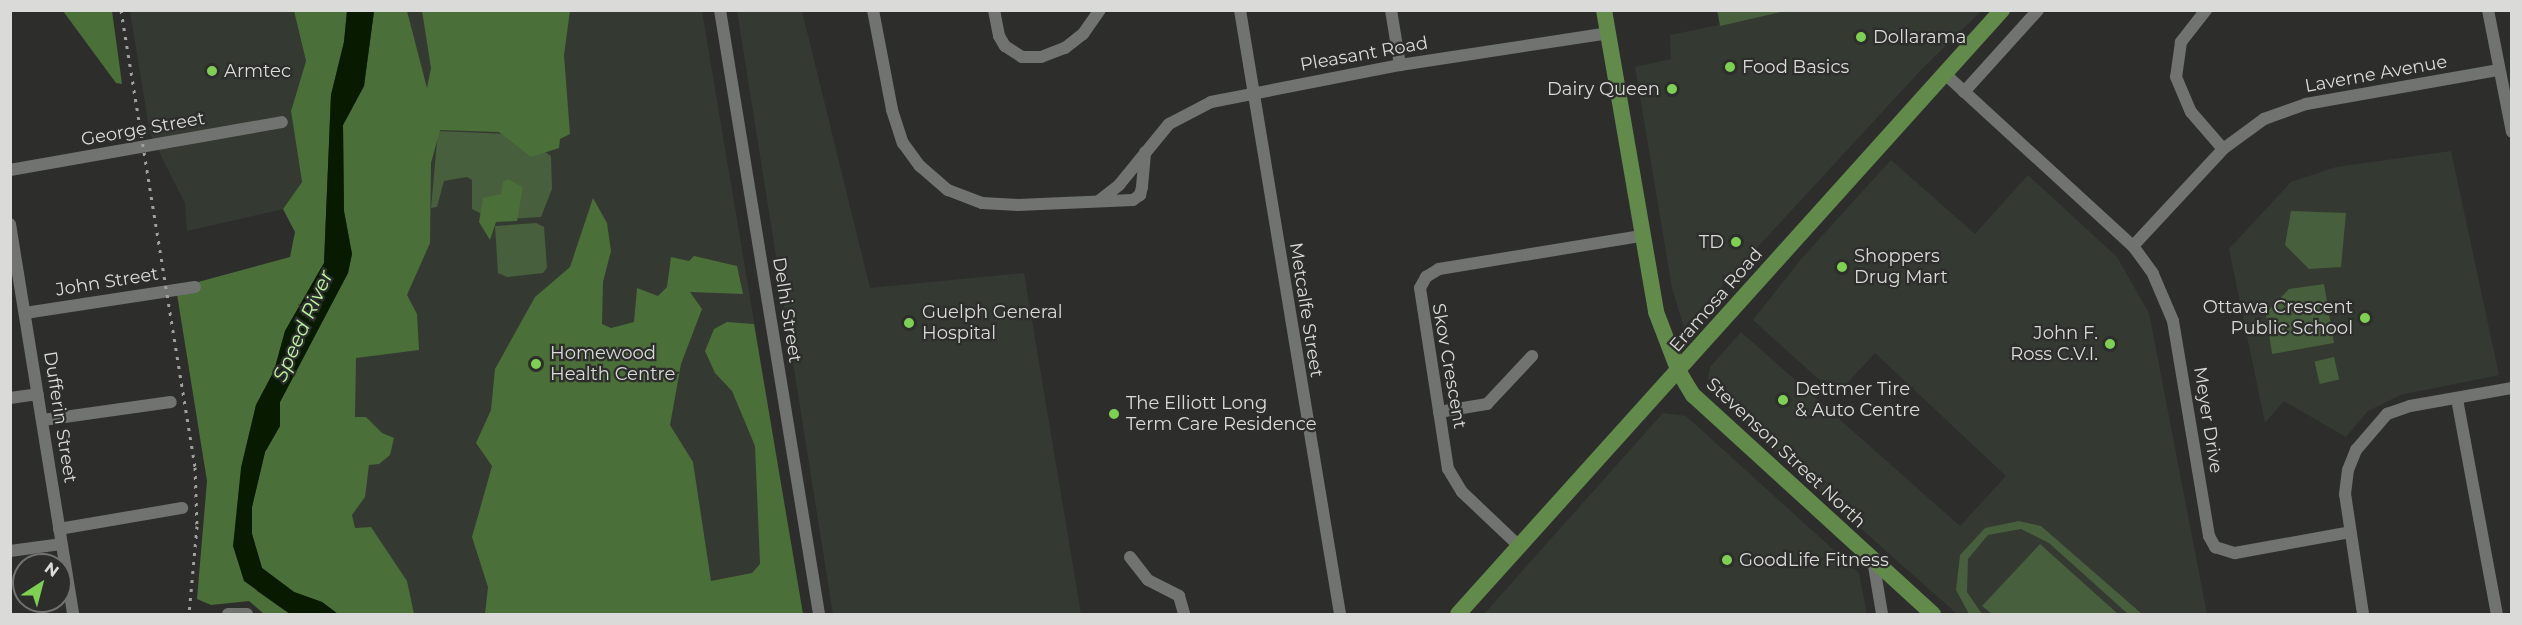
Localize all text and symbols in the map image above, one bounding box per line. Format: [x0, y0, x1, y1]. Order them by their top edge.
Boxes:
place label: Dollarama [1873, 26, 1966, 48]
marker: Dollarama [1854, 30, 1868, 44]
street label: Pleasant Road [1298, 32, 1430, 76]
street label: Laverne Avenue [2303, 51, 2449, 97]
place label: Food Basics [1742, 56, 1849, 78]
place label: Armtec [224, 60, 291, 82]
marker: Food Basics [1723, 60, 1737, 74]
marker: Armtec [205, 64, 219, 78]
place label: Dairy Queen [1547, 78, 1660, 100]
marker: Dairy Queen [1665, 82, 1679, 96]
street label: George Street [79, 107, 207, 151]
place label: TD [1699, 231, 1724, 253]
marker: TD [1729, 235, 1743, 249]
street label: Metcalfe Street [1285, 241, 1327, 379]
street label: Eramosa Road [1665, 244, 1767, 356]
place label: Shoppers Drug Mart [1854, 246, 1948, 288]
street label: Delhi Street [768, 256, 806, 364]
marker: Shoppers Drug Mart [1835, 260, 1849, 274]
street label: John Street [54, 263, 160, 301]
water label: Speed River [268, 267, 338, 385]
place label: Ottawa Crescent Public School [2203, 297, 2353, 340]
place label: Guelph General Hospital [922, 302, 1063, 344]
street label: Skov Crescent [1427, 302, 1471, 430]
marker: Ottawa Crescent Public School [2358, 311, 2372, 325]
marker: Guelph General Hospital [900, 314, 918, 332]
place label: John F. Ross C.V.I. [2010, 323, 2098, 366]
marker: John F. Ross C.V.I. [2103, 337, 2117, 351]
place label: Homewood Health Centre [550, 343, 675, 386]
street label: Dufferin Street [39, 350, 81, 484]
marker: Homewood Health Centre [527, 355, 545, 373]
street label: Meyer Drive [2189, 365, 2227, 475]
street label: Stevenson Street North [1702, 373, 1870, 533]
place label: Dettmer Tire & Auto Centre [1795, 379, 1920, 422]
place label: The Elliott Long Term Care Residence [1126, 393, 1317, 436]
marker: Dettmer Tire & Auto Centre [1776, 393, 1790, 407]
marker: The Elliott Long Term Care Residence [1107, 407, 1121, 421]
place label: GoodLife Fitness [1739, 549, 1889, 571]
north arrow [12, 553, 72, 613]
marker: GoodLife Fitness [1720, 553, 1734, 567]
text: N [41, 558, 63, 581]

